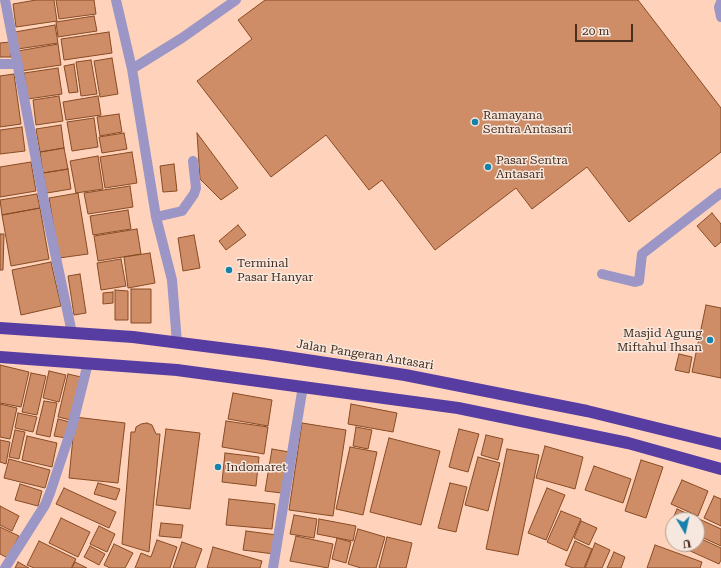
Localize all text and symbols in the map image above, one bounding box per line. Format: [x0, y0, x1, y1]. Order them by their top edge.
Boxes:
scale bar [577, 16, 635, 42]
text: 20 m [582, 24, 609, 38]
place label: Ramayana Sentra Antasari [483, 108, 572, 136]
marker: Ramayana Sentra Antasari [470, 117, 480, 127]
place label: Pasar Sentra Antasari [496, 153, 568, 181]
marker: Pasar Sentra Antasari [483, 162, 493, 172]
place label: Terminal Pasar Hanyar [237, 256, 313, 284]
marker: Terminal Pasar Hanyar [224, 265, 234, 275]
place label: Masjid Agung Miftahul Ihsan [617, 326, 702, 354]
marker: Masjid Agung Miftahul Ihsan [705, 335, 715, 345]
street label: Jalan Pangeran Antasari [295, 337, 435, 373]
place label: Indomaret [226, 460, 287, 474]
marker: Indomaret [213, 462, 223, 472]
north arrow [665, 512, 705, 552]
text: U [682, 536, 692, 550]

